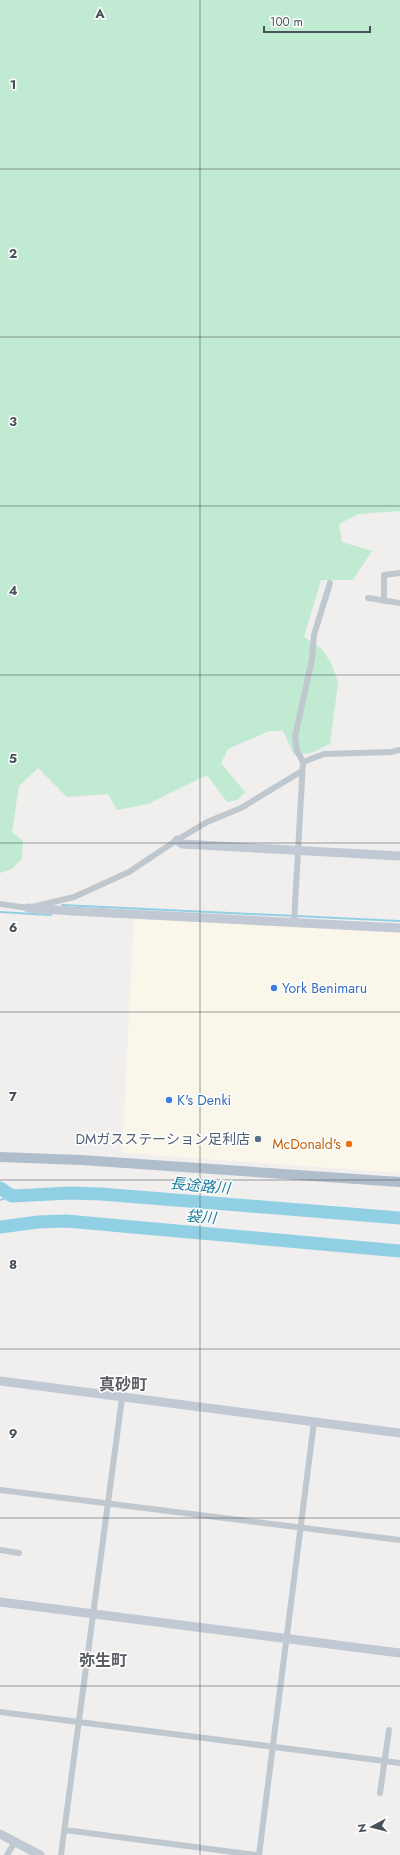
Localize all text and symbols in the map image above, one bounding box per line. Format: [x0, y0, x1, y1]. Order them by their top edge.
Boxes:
text: A [94, 4, 105, 23]
scale bar [264, 8, 370, 34]
text: 100 m [270, 13, 303, 31]
text: 1 [10, 75, 16, 94]
text: 2 [9, 244, 17, 263]
text: 3 [9, 412, 17, 431]
text: 4 [8, 581, 18, 600]
text: 5 [9, 749, 17, 768]
text: 6 [9, 918, 18, 937]
place label: York Benimaru [282, 978, 367, 998]
marker: York Benimaru [269, 983, 279, 993]
text: 7 [9, 1087, 17, 1106]
place label: K's Denki [177, 1090, 231, 1110]
marker: K's Denki [164, 1095, 174, 1105]
place label: DMガスステーション足利店 [75, 1129, 250, 1149]
marker: DMガスステーション足利店 [253, 1134, 263, 1144]
place label: McDonald's [272, 1134, 341, 1154]
marker: McDonald's [344, 1139, 354, 1149]
water label: 長途路川 [169, 1172, 233, 1200]
water label: 袋川 [185, 1205, 219, 1229]
text: 8 [9, 1255, 17, 1274]
district label: 真砂町 [99, 1373, 147, 1396]
text: 9 [9, 1424, 18, 1443]
district label: 弥生町 [79, 1649, 127, 1672]
north arrow [352, 1807, 392, 1847]
text: N [354, 1823, 371, 1834]

